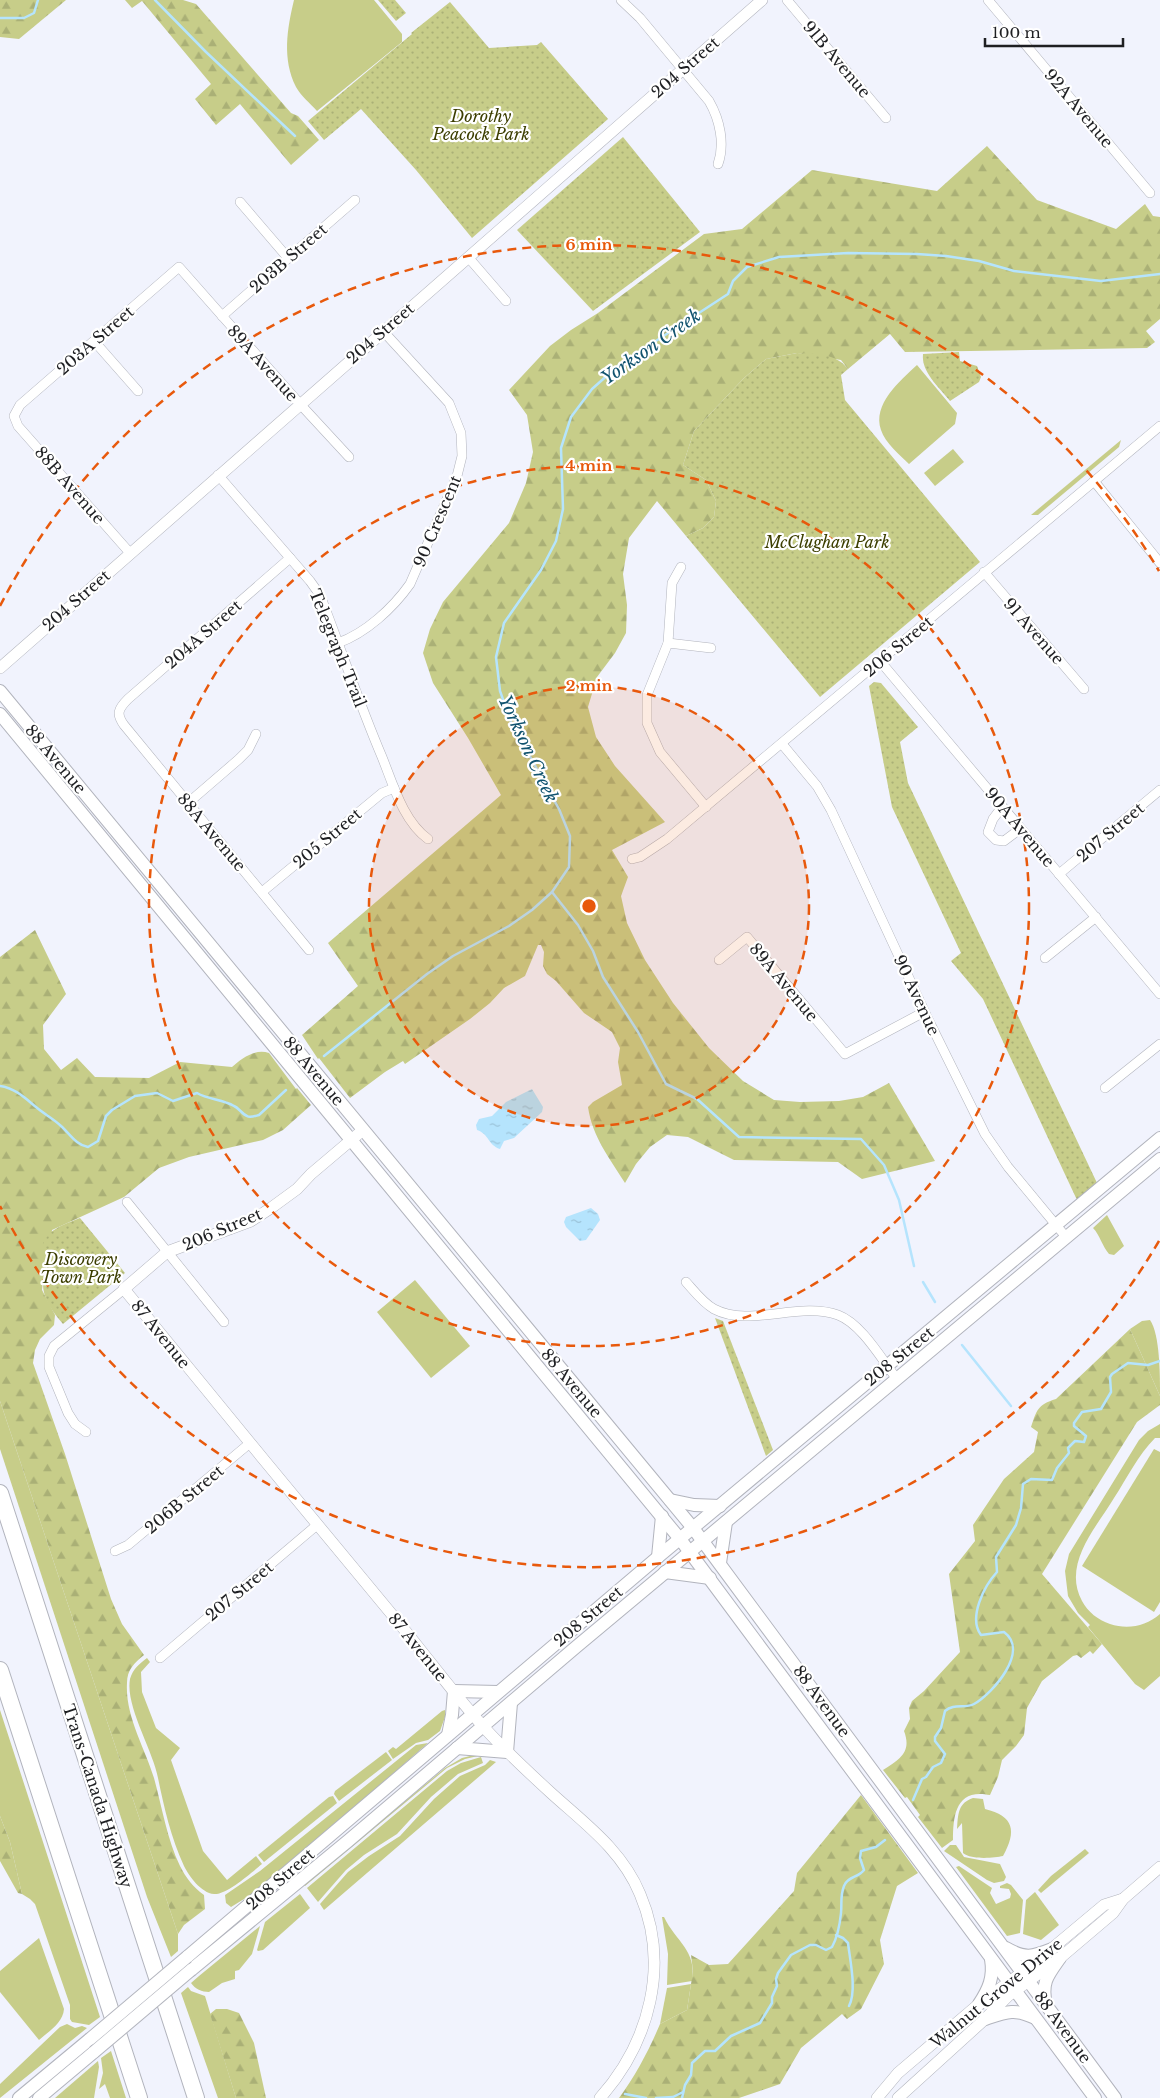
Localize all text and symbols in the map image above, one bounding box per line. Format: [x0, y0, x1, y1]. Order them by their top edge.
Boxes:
scale bar [985, 15, 1122, 47]
street label: 91B Avenue [799, 16, 875, 102]
text: 100 m [992, 23, 1041, 42]
street label: 204 Street [647, 32, 723, 102]
street label: 92A Avenue [1040, 65, 1118, 151]
park label: Dorothy Peacock Park [432, 106, 529, 144]
street label: 203B Street [245, 219, 331, 297]
text: 6 min [565, 235, 613, 254]
street label: 204 Street [342, 298, 418, 368]
street label: 203A Street [52, 301, 138, 379]
water label: Yorkson Creek [597, 305, 705, 389]
street label: 89A Avenue [223, 321, 303, 405]
street label: 88B Avenue [31, 442, 109, 528]
text: 4 min [566, 456, 613, 475]
street label: 90 Crescent [409, 472, 465, 570]
park label: McClughan Park [764, 532, 889, 552]
street label: 204 Street [38, 565, 114, 635]
street label: Telegraph Trail [305, 586, 371, 710]
street label: 91 Avenue [999, 593, 1069, 669]
street label: 204A Street [161, 595, 245, 673]
street label: 206 Street [859, 611, 937, 681]
text: 2 min [566, 676, 612, 695]
water label: Yorkson Creek [493, 692, 563, 806]
street label: 88 Avenue [21, 720, 91, 798]
street label: 90A Avenue [981, 783, 1059, 871]
street label: 88A Avenue [173, 789, 251, 875]
street label: 207 Street [1072, 798, 1148, 866]
street label: 205 Street [289, 804, 365, 872]
centre of rings [580, 897, 598, 915]
street label: 89A Avenue [745, 939, 823, 1025]
street label: 90 Avenue [890, 952, 944, 1038]
street label: 88 Avenue [279, 1032, 349, 1110]
street label: 206 Street [179, 1203, 265, 1255]
park label: Discovery Town Park [40, 1249, 122, 1287]
street label: 87 Avenue [127, 1296, 195, 1372]
street label: 208 Street [860, 1322, 938, 1390]
street label: 88 Avenue [537, 1344, 607, 1422]
street label: 206B Street [141, 1460, 227, 1538]
street label: 207 Street [201, 1557, 277, 1625]
street label: 208 Street [550, 1581, 626, 1651]
street label: 87 Avenue [384, 1609, 452, 1685]
street label: 88 Avenue [789, 1661, 855, 1741]
street label: Trans-Canada Highway [59, 1701, 137, 1891]
street label: 208 Street [242, 1844, 318, 1914]
street label: Walnut Grove Drive [925, 1934, 1066, 2053]
street label: 88 Avenue [1030, 1987, 1096, 2067]

